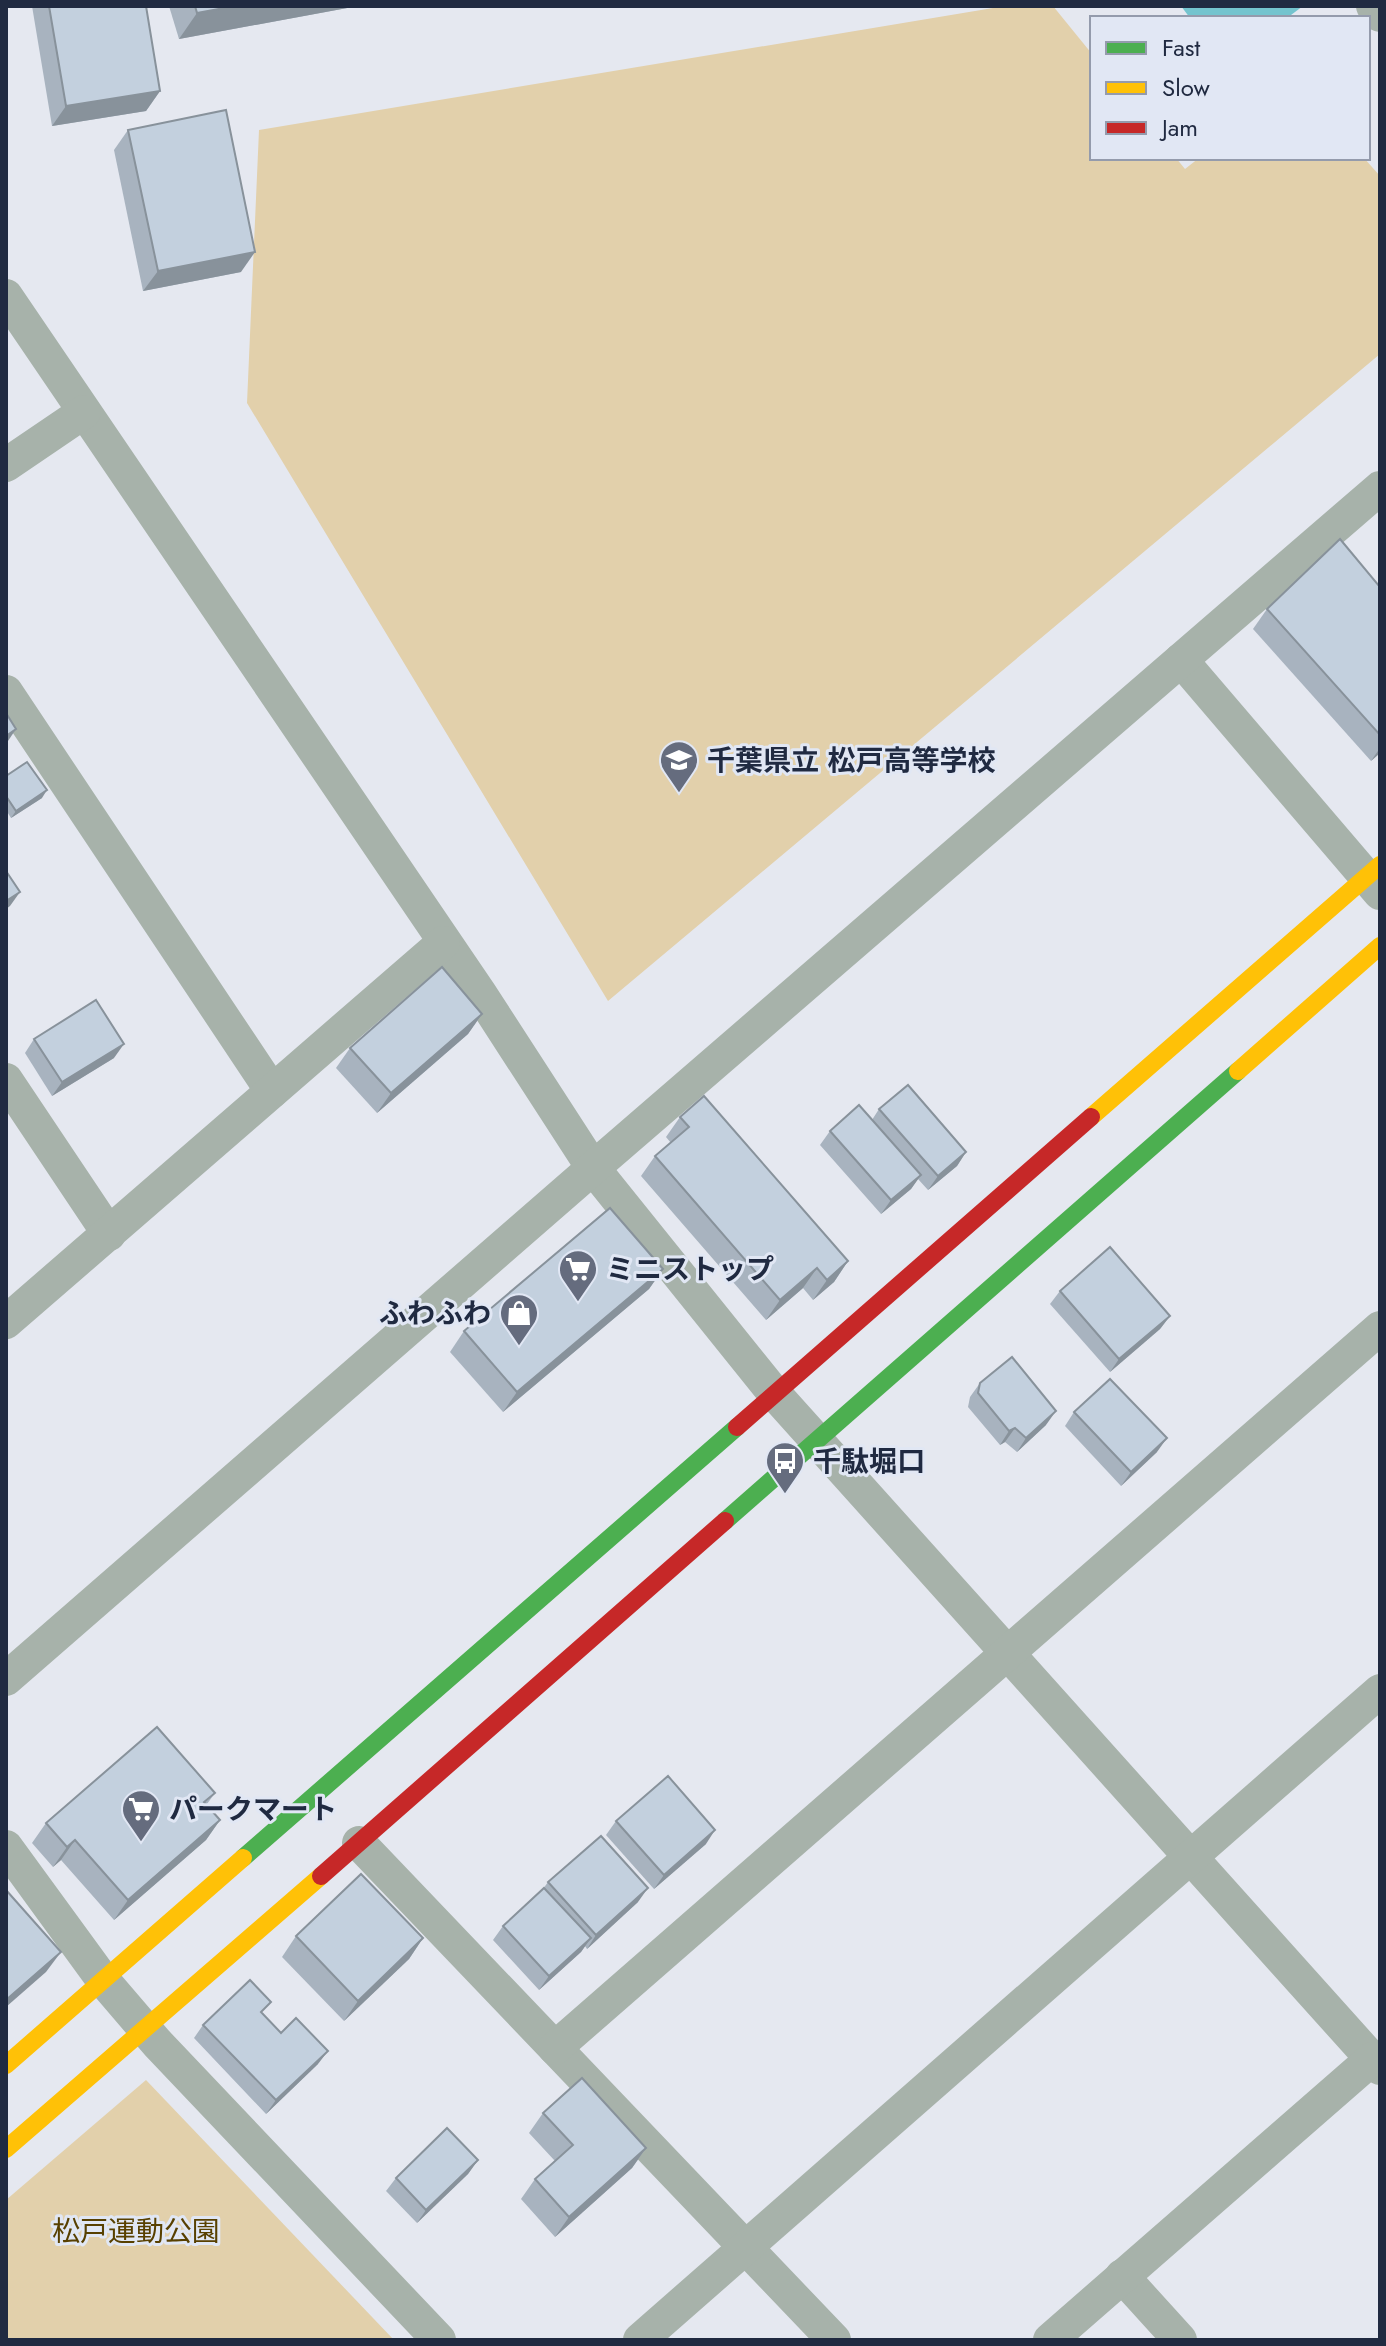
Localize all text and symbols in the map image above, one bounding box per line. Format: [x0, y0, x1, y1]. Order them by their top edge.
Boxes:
legend [1090, 16, 1370, 160]
text: Fast [1162, 30, 1200, 65]
text: Slow [1162, 70, 1210, 105]
text: Jam [1159, 110, 1198, 145]
school or university icon: 千葉県立 松戸高等学校 [658, 739, 700, 794]
place label: 千葉県立 松戸高等学校 [707, 740, 995, 781]
supermarket icon: ミニストップ [557, 1248, 599, 1303]
place label: ミニストップ [606, 1249, 774, 1290]
shop icon: ふわふわ [498, 1292, 540, 1347]
place label: ふわふわ [379, 1293, 491, 1334]
bus stop icon: 千駄堀口 [764, 1440, 806, 1495]
place label: 千駄堀口 [813, 1441, 925, 1482]
supermarket icon: パークマート [120, 1788, 162, 1843]
place label: パークマート [169, 1789, 337, 1830]
park label: 松戸運動公園 [52, 2211, 220, 2252]

